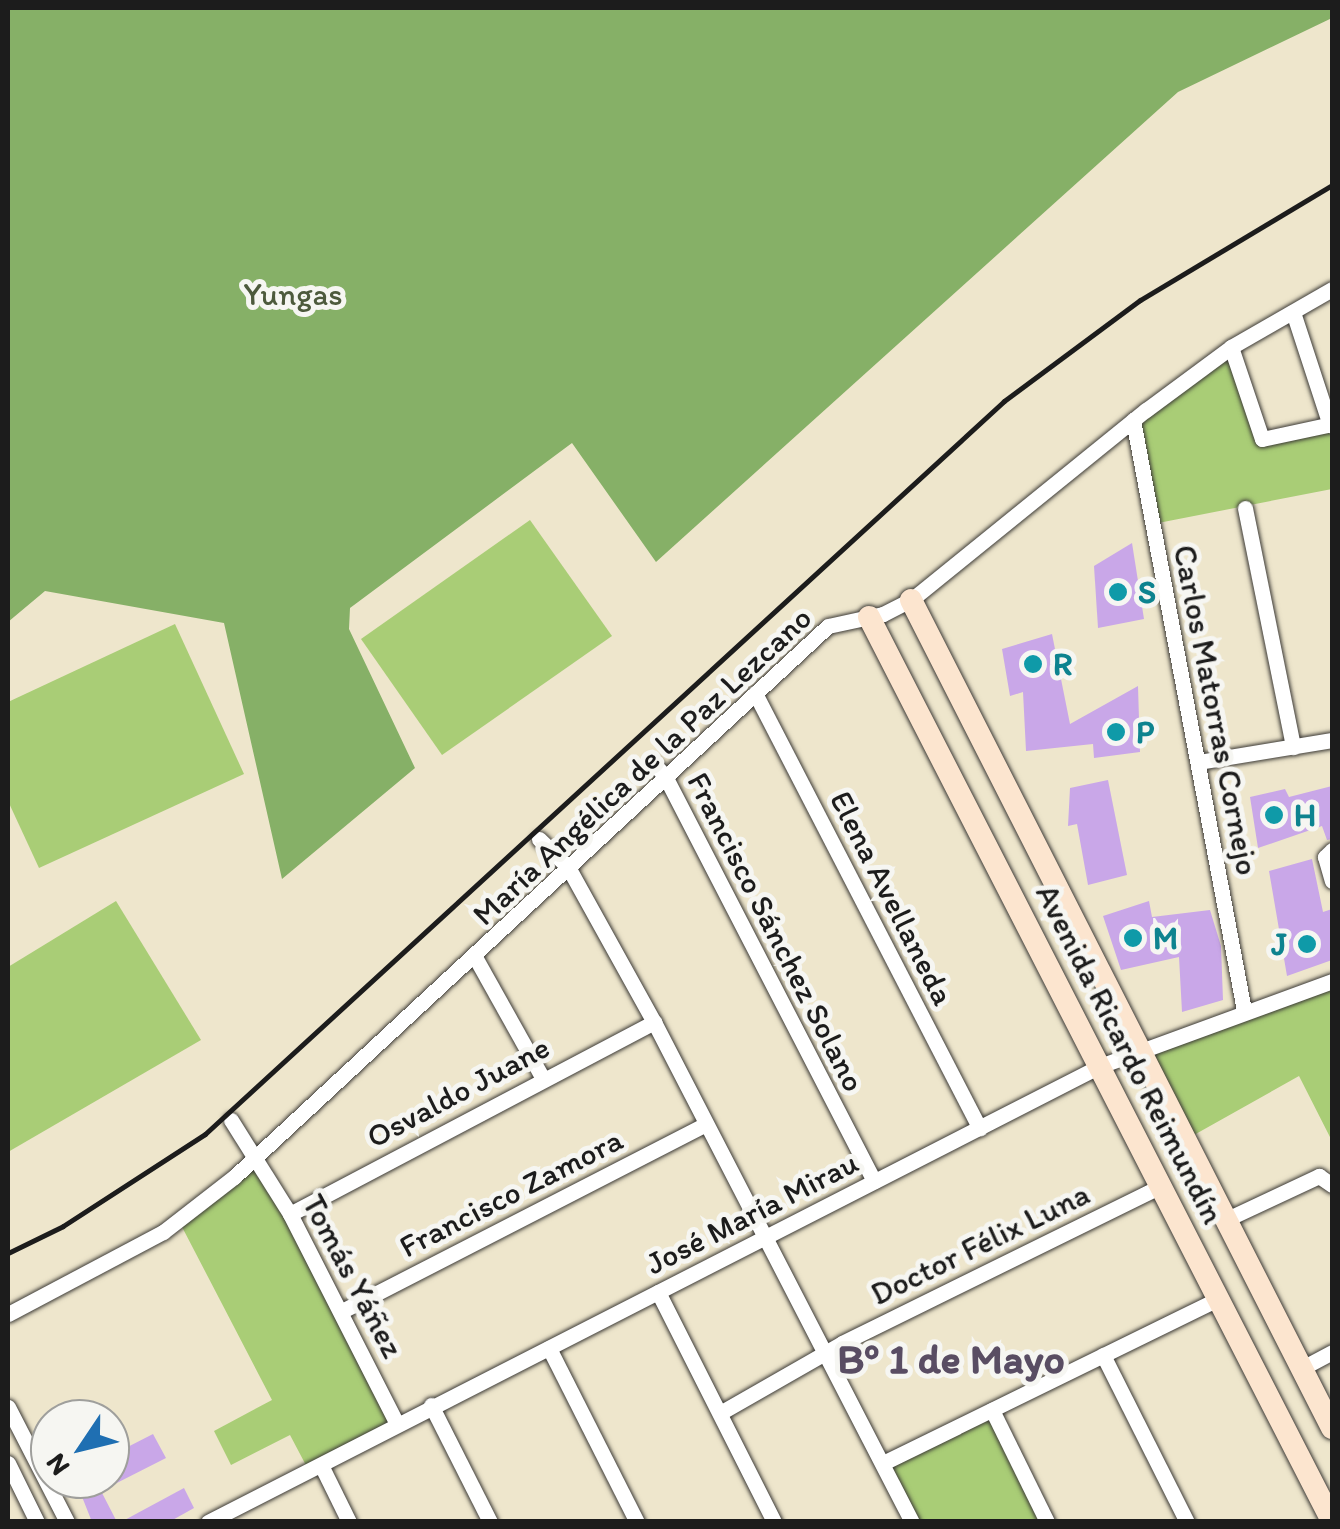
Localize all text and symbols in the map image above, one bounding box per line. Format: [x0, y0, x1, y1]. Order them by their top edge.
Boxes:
park label: Yungas [243, 275, 343, 313]
street label: Carlos Matorras Cornejo [1165, 542, 1267, 878]
place label: S [1138, 573, 1156, 611]
marker: S [1107, 581, 1129, 603]
street label: María Angélica de la Paz Lezcano [464, 598, 820, 934]
place label: R [1053, 645, 1072, 683]
marker: R [1022, 653, 1044, 675]
place label: P [1136, 713, 1154, 751]
marker: P [1105, 721, 1127, 743]
street label: Francisco Sánchez Solano [679, 766, 873, 1098]
street label: Elena Avellaneda [822, 785, 962, 1011]
place label: H [1294, 796, 1316, 834]
marker: H [1263, 804, 1285, 826]
street label: Avenida Ricardo Reimundín [1028, 878, 1232, 1230]
place label: M [1153, 919, 1178, 957]
place label: J [1271, 925, 1287, 963]
marker: M [1122, 927, 1144, 949]
marker: J [1296, 933, 1318, 955]
street label: Osvaldo Juane [360, 1028, 556, 1156]
street label: Francisco Zamora [393, 1120, 629, 1266]
street label: José María Mirau [639, 1143, 865, 1283]
street label: Doctor Félix Luna [864, 1175, 1096, 1313]
street label: Tomás Yáñez [295, 1189, 411, 1363]
district label: Bº 1 de Mayo [837, 1334, 1065, 1384]
north arrow [30, 1399, 130, 1499]
text: N [38, 1448, 76, 1483]

